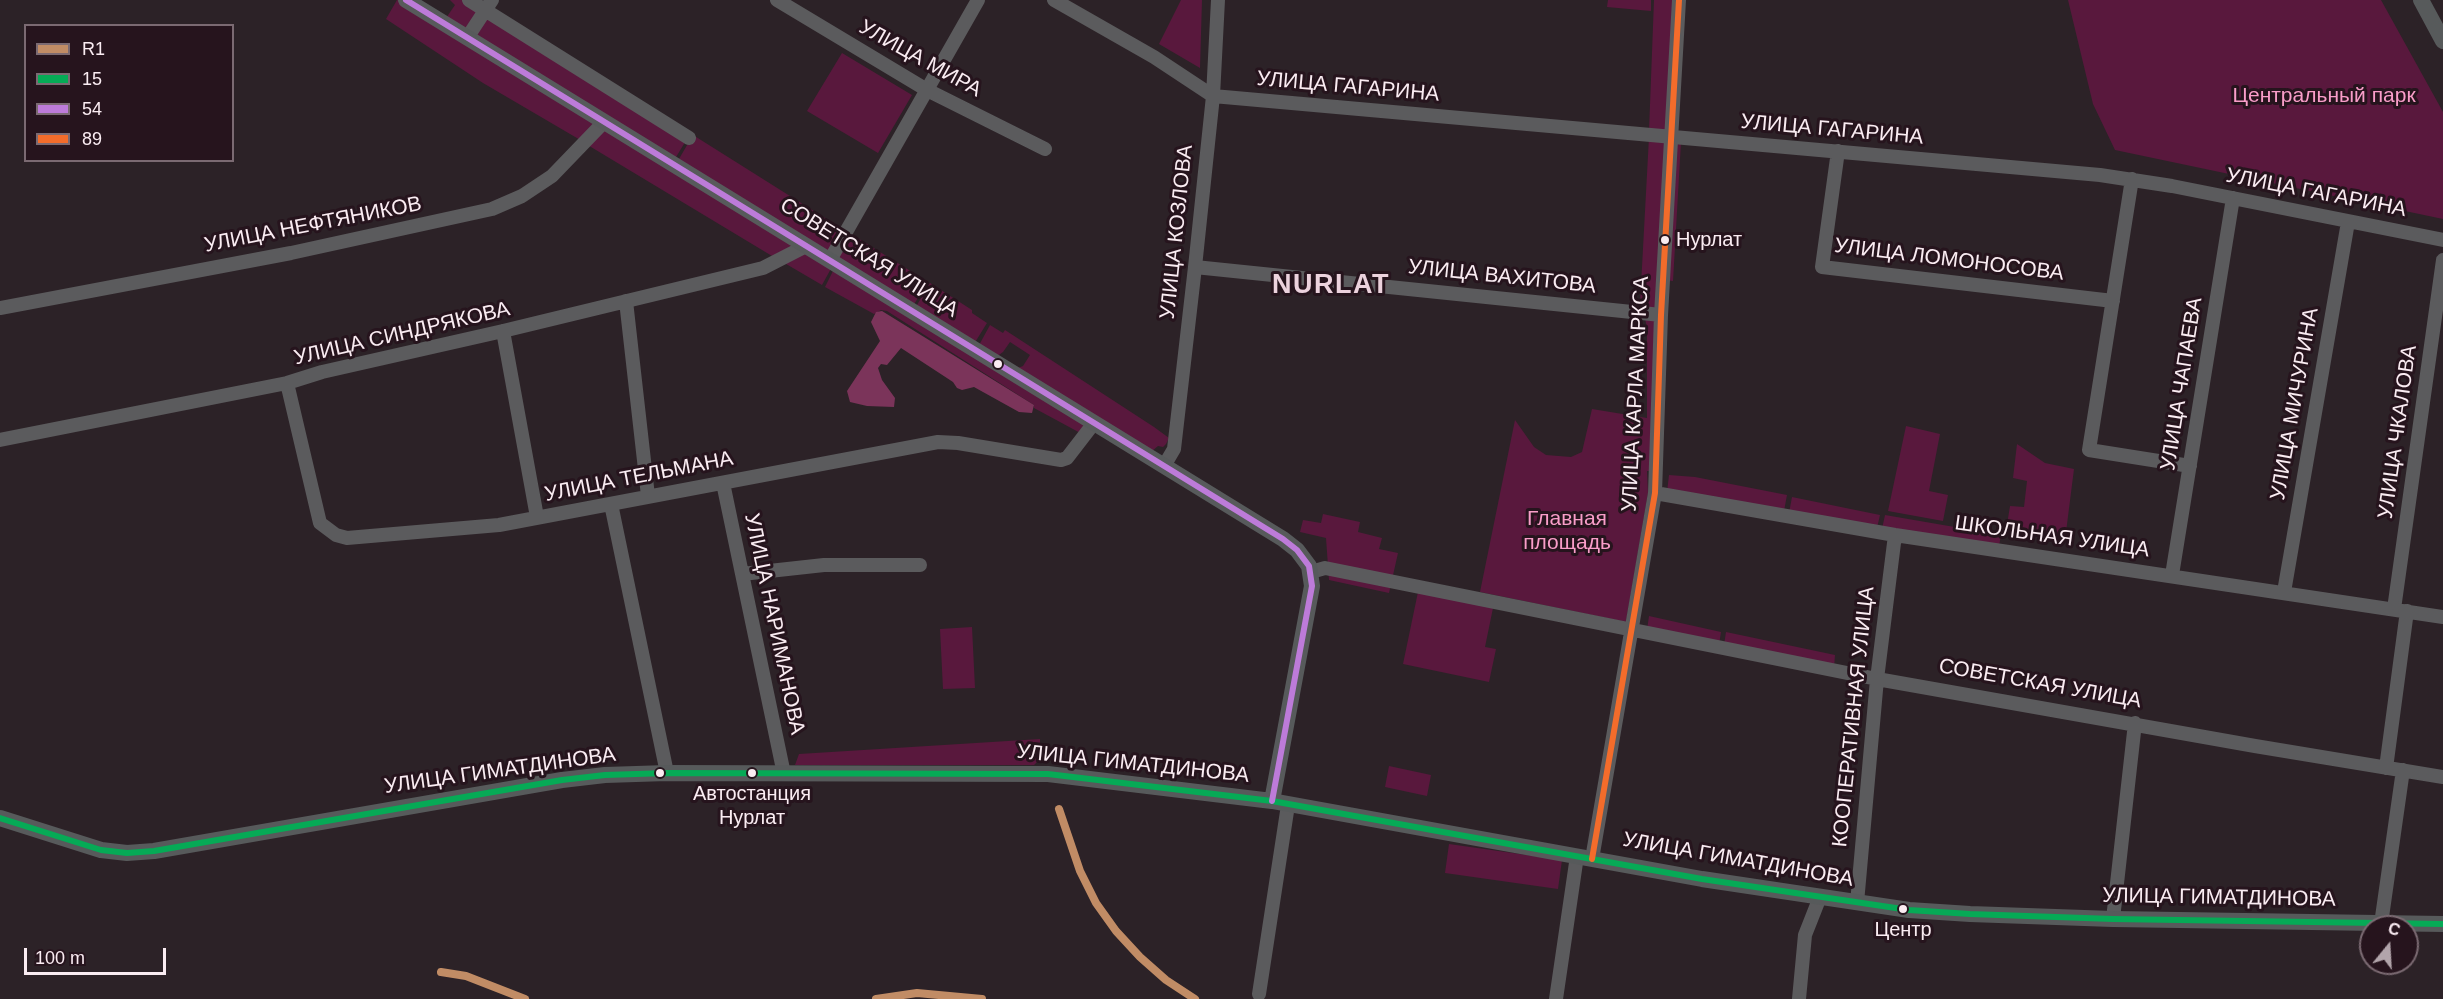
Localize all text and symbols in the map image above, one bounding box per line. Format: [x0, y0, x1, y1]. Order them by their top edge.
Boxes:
street label: УЛИЦА МИРА [854, 15, 986, 103]
legend [24, 24, 234, 162]
text: R1 [82, 39, 105, 59]
street label: УЛИЦА ГАГАРИНА [1256, 66, 1440, 108]
text: 15 [82, 69, 102, 89]
park label: Центральный парк [2232, 83, 2416, 109]
text: 54 [82, 99, 102, 119]
street label: УЛИЦА ГАГАРИНА [1740, 109, 1924, 151]
text: 89 [82, 129, 102, 149]
street label: УЛИЦА КОЗЛОВА [1155, 144, 1199, 320]
street label: УЛИЦА ГАГАРИНА [2224, 163, 2408, 223]
street label: УЛИЦА НЕФТЯНИКОВ [202, 192, 424, 258]
street label: СОВЕТСКАЯ УЛИЦА [775, 193, 963, 323]
place label: Нурлат [1676, 228, 1742, 252]
street label: УЛИЦА ЛОМОНОСОВА [1833, 233, 2065, 287]
marker: Нурлат [1659, 234, 1671, 246]
street label: УЛИЦА ВАХИТОВА [1407, 255, 1597, 299]
district label: NURLAT [1272, 270, 1390, 302]
street label: УЛИЦА КАРЛА МАРКСА [1617, 276, 1655, 512]
street label: УЛИЦА ЧАПАЕВА [2156, 296, 2208, 472]
street label: УЛИЦА СИНДРЯКОВА [292, 297, 512, 371]
street label: УЛИЦА МИЧУРИНА [2266, 306, 2324, 502]
street label: УЛИЦА ЧКАЛОВА [2373, 344, 2423, 520]
unlabelled marker [992, 358, 1004, 370]
street label: УЛИЦА ТЕЛЬМАНА [543, 446, 735, 508]
park label: Главная площадь [1523, 506, 1611, 556]
street label: УЛИЦА НАРИМАНОВА [738, 511, 810, 737]
street label: ШКОЛЬНАЯ УЛИЦА [1953, 511, 2151, 563]
street label: КООПЕРАТИВНАЯ УЛИЦА [1828, 585, 1880, 849]
street label: СОВЕТСКАЯ УЛИЦА [1937, 654, 2143, 714]
street label: УЛИЦА ГИМАТДИНОВА [1016, 739, 1250, 789]
street label: УЛИЦА ГИМАТДИНОВА [383, 742, 617, 800]
unlabelled marker [654, 767, 666, 779]
marker: Автостанция Нурлат [746, 767, 758, 779]
place label: Автостанция Нурлат [693, 782, 811, 829]
street label: УЛИЦА ГИМАТДИНОВА [1621, 827, 1855, 893]
street label: УЛИЦА ГИМАТДИНОВА [2102, 883, 2336, 913]
marker: Центр [1897, 903, 1909, 915]
north arrow [2359, 915, 2419, 975]
place label: Центр [1874, 918, 1932, 942]
text: С [2386, 919, 2402, 939]
scale bar [27, 936, 170, 974]
text: 100 m [35, 948, 85, 968]

